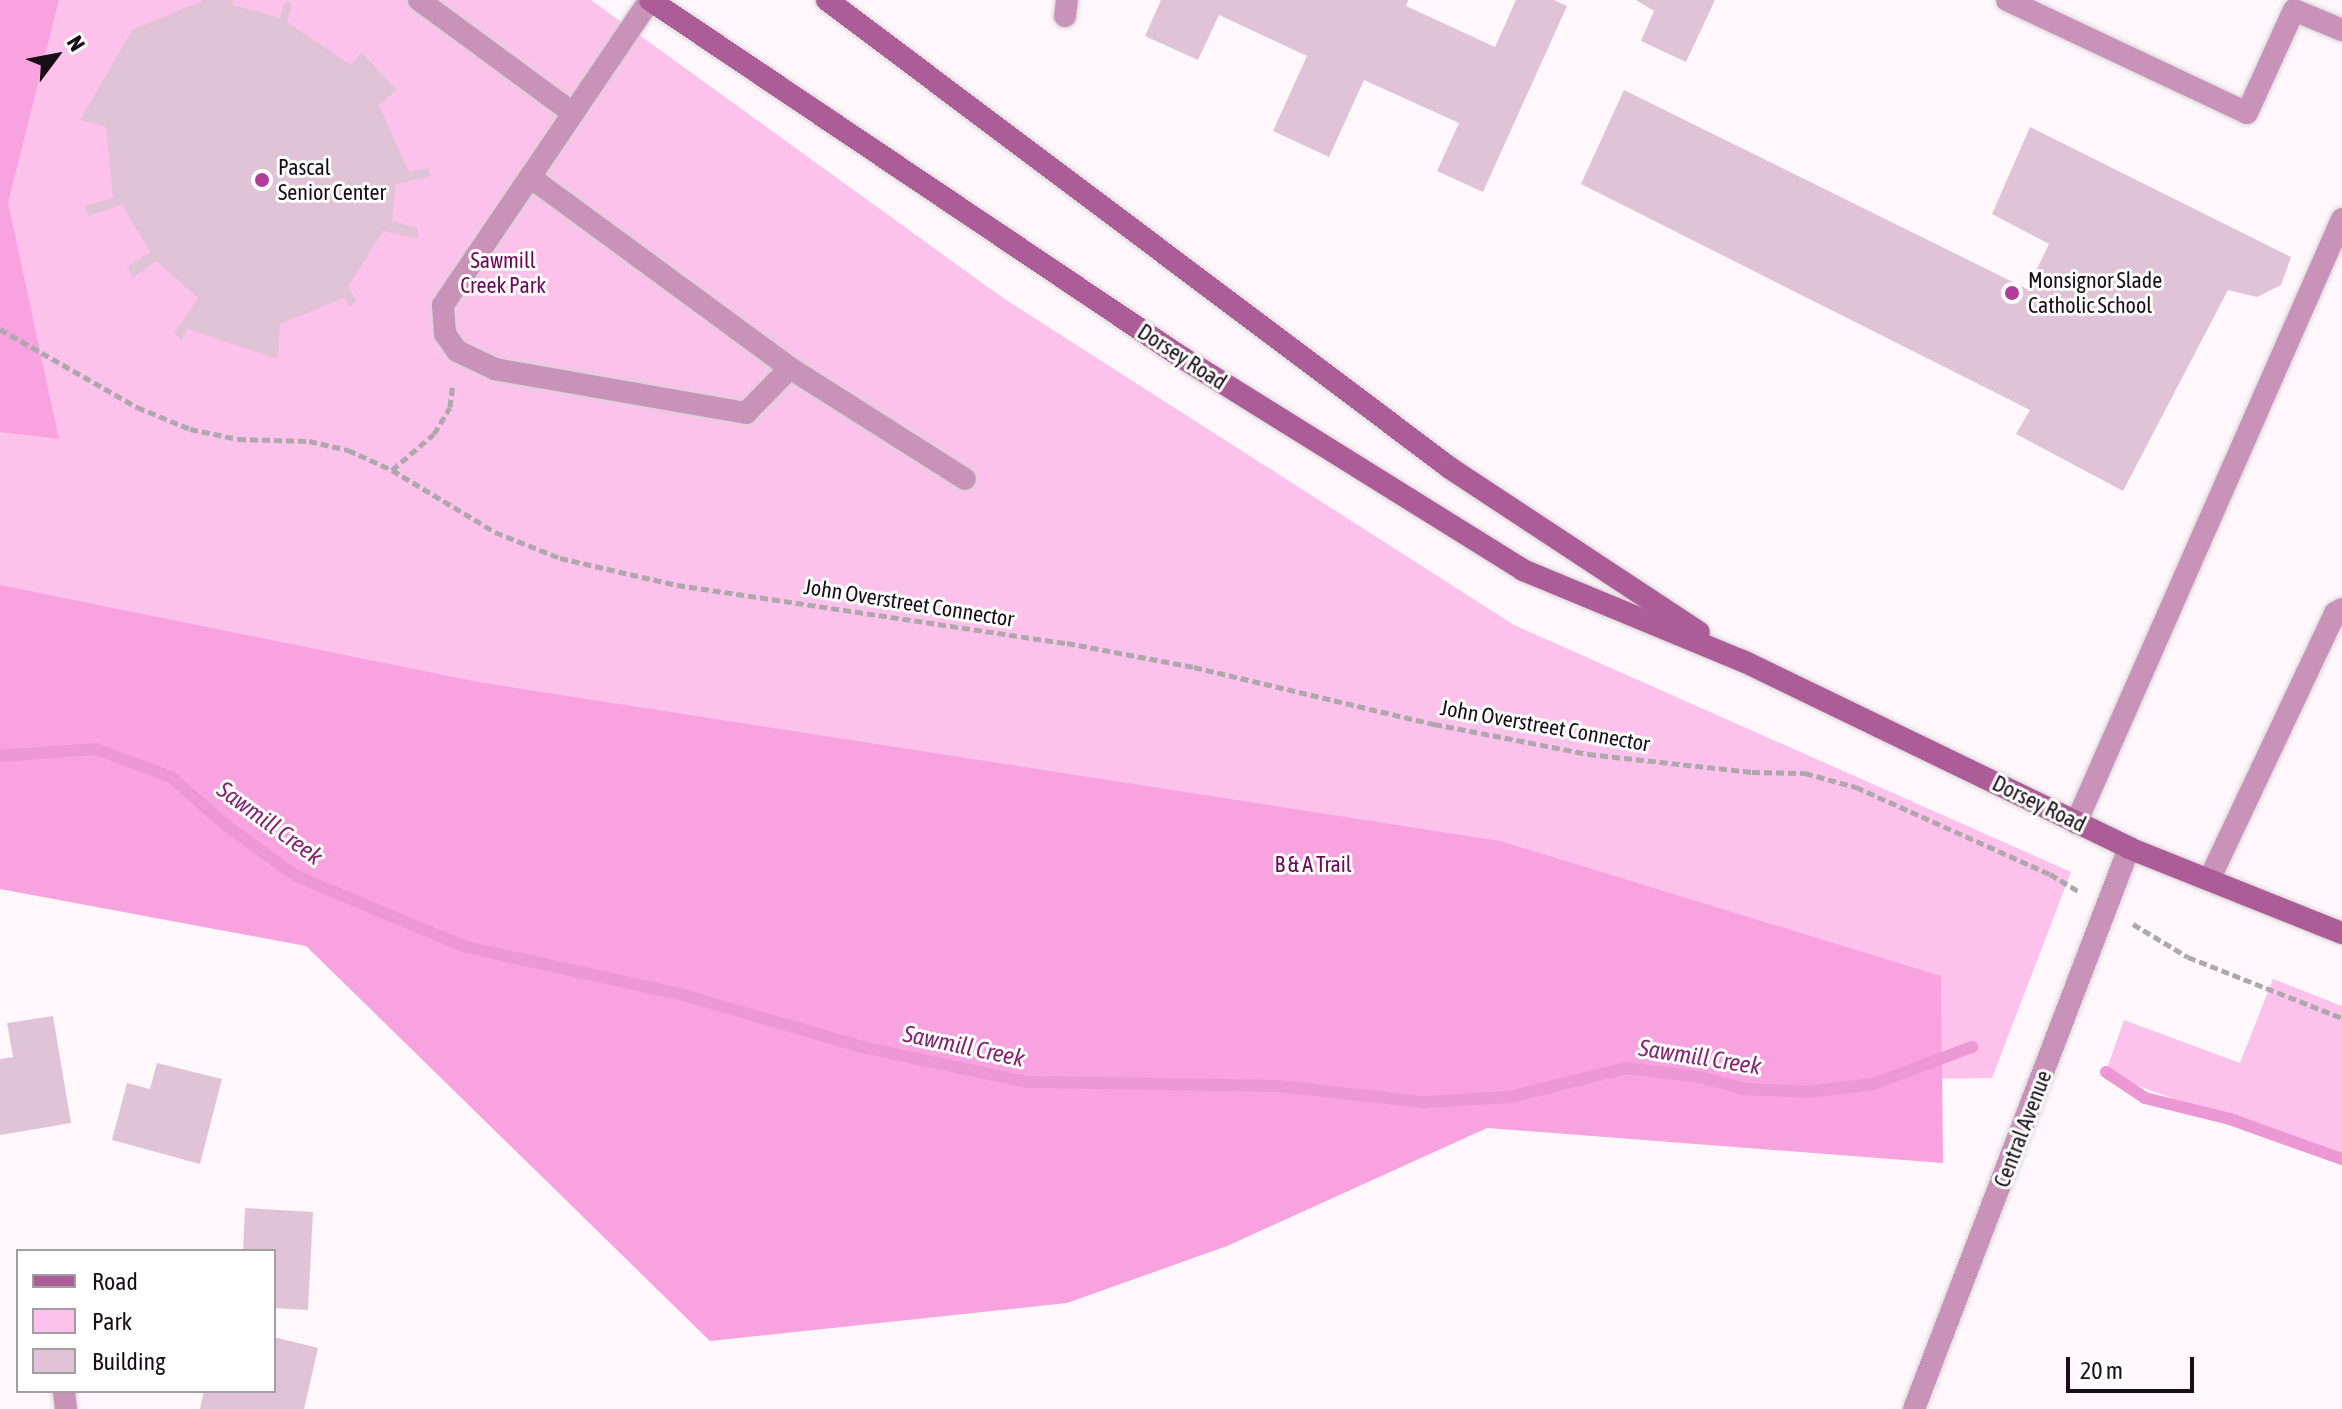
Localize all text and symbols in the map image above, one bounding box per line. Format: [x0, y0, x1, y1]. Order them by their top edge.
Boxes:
north arrow [16, 16, 96, 96]
text: N [62, 31, 91, 56]
place label: Pascal Senior Center [278, 154, 386, 206]
marker: Pascal Senior Center [253, 171, 271, 189]
park label: Sawmill Creek Park [460, 247, 546, 298]
place label: Monsignor Slade Catholic School [2028, 267, 2162, 318]
marker: Monsignor Slade Catholic School [2003, 284, 2021, 302]
street label: Dorsey Road [1133, 318, 1231, 396]
street label: John Overstreet Connector [802, 573, 1016, 633]
street label: John Overstreet Connector [1438, 695, 1652, 757]
street label: Dorsey Road [1988, 770, 2090, 838]
water label: Sawmill Creek [212, 775, 328, 871]
park label: B & A Trail [1274, 852, 1352, 878]
water label: Sawmill Creek [901, 1019, 1027, 1073]
water label: Sawmill Creek [1637, 1033, 1763, 1081]
street label: Central Avenue [1989, 1067, 2057, 1191]
legend [16, 1249, 276, 1393]
text: Road [92, 1268, 138, 1295]
text: Park [92, 1308, 132, 1335]
scale bar [2070, 1341, 2198, 1391]
text: Building [92, 1348, 165, 1375]
text: 20 m [2080, 1357, 2123, 1384]

